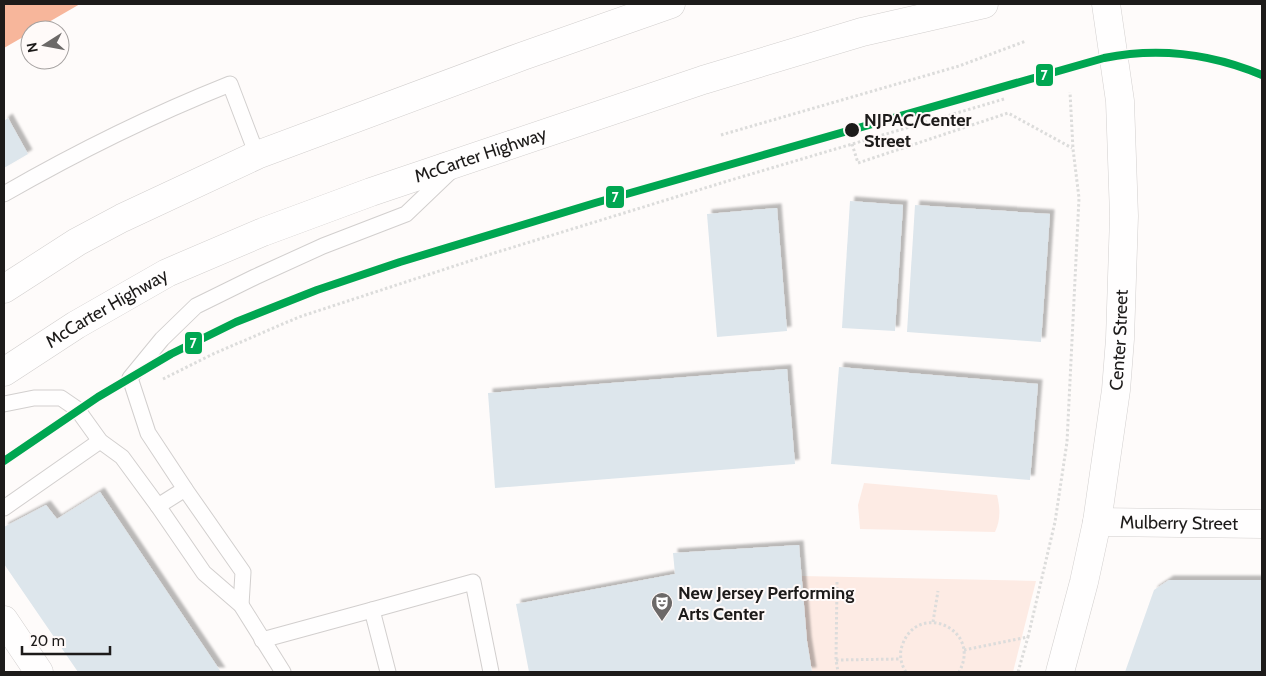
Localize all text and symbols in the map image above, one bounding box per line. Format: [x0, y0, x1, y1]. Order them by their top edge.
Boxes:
north arrow [20, 20, 70, 70]
text: N [22, 41, 42, 54]
line badge: 7 [1035, 63, 1054, 87]
text: 7 [1040, 66, 1048, 84]
place label: NJPAC/Center Street [864, 109, 971, 152]
marker: NJPAC/Center Street [843, 121, 861, 139]
street label: McCarter Highway [412, 123, 550, 188]
line badge: 7 [605, 185, 625, 209]
text: 7 [611, 188, 619, 206]
street label: McCarter Highway [41, 264, 172, 353]
street label: Center Street [1105, 289, 1133, 391]
line badge: 7 [184, 331, 203, 355]
text: 7 [189, 334, 197, 352]
street label: Mulberry Street [1120, 511, 1238, 535]
place label: New Jersey Performing Arts Center [678, 582, 854, 625]
theatre icon: New Jersey Performing Arts Center [650, 591, 674, 622]
scale bar [22, 624, 110, 656]
text: 20 m [30, 632, 65, 650]

